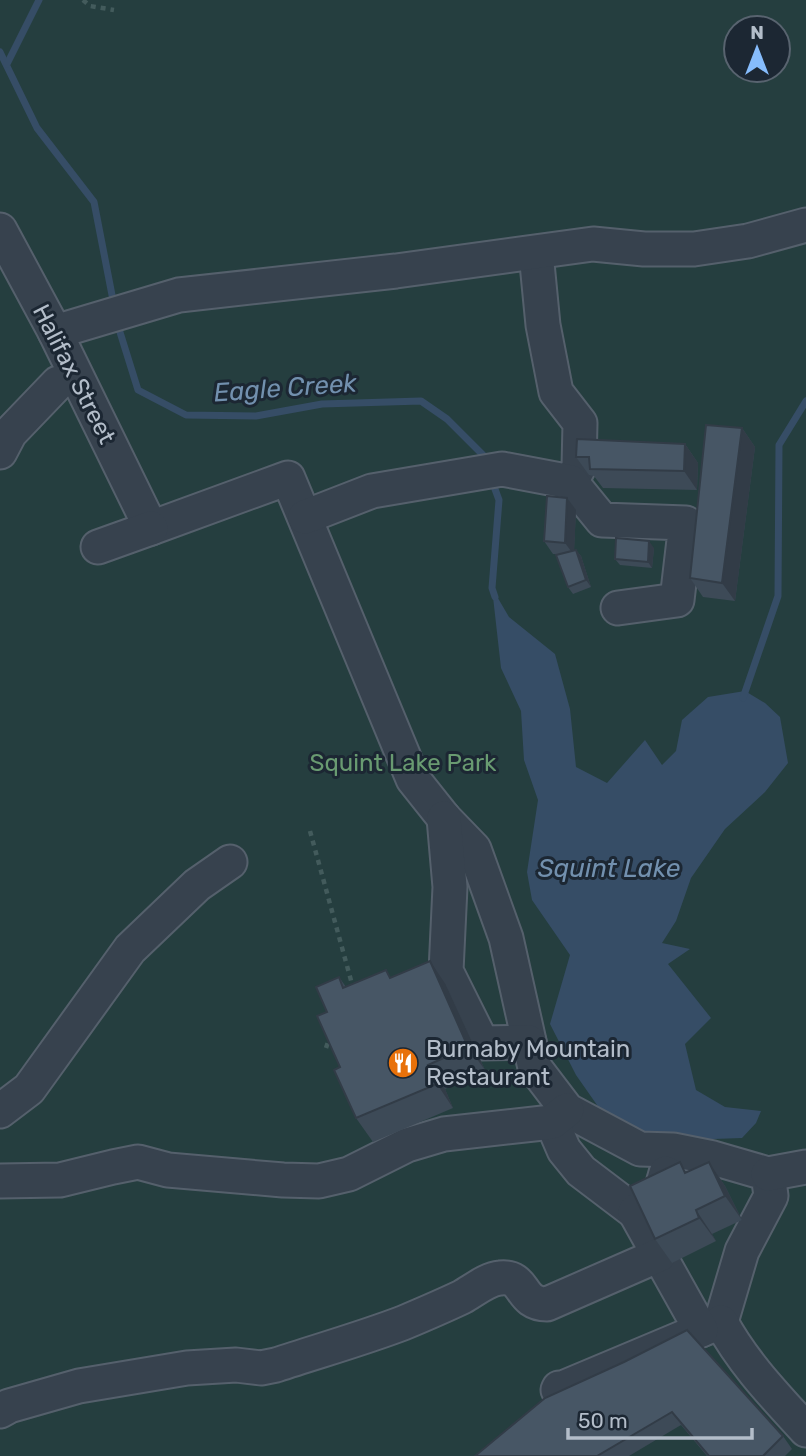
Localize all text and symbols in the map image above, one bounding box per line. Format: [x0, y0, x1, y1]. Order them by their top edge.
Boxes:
north arrow [722, 14, 792, 84]
text: N [750, 21, 764, 44]
street label: Halifax Street [27, 300, 121, 448]
water label: Eagle Creek [212, 368, 358, 408]
park label: Squint Lake Park [310, 749, 497, 777]
water label: Squint Lake [538, 853, 681, 884]
place label: Burnaby Mountain Restaurant [426, 1035, 630, 1091]
restaurant icon: Burnaby Mountain Restaurant [386, 1046, 420, 1080]
scale bar [568, 1396, 752, 1440]
text: 50 m [578, 1408, 628, 1433]

